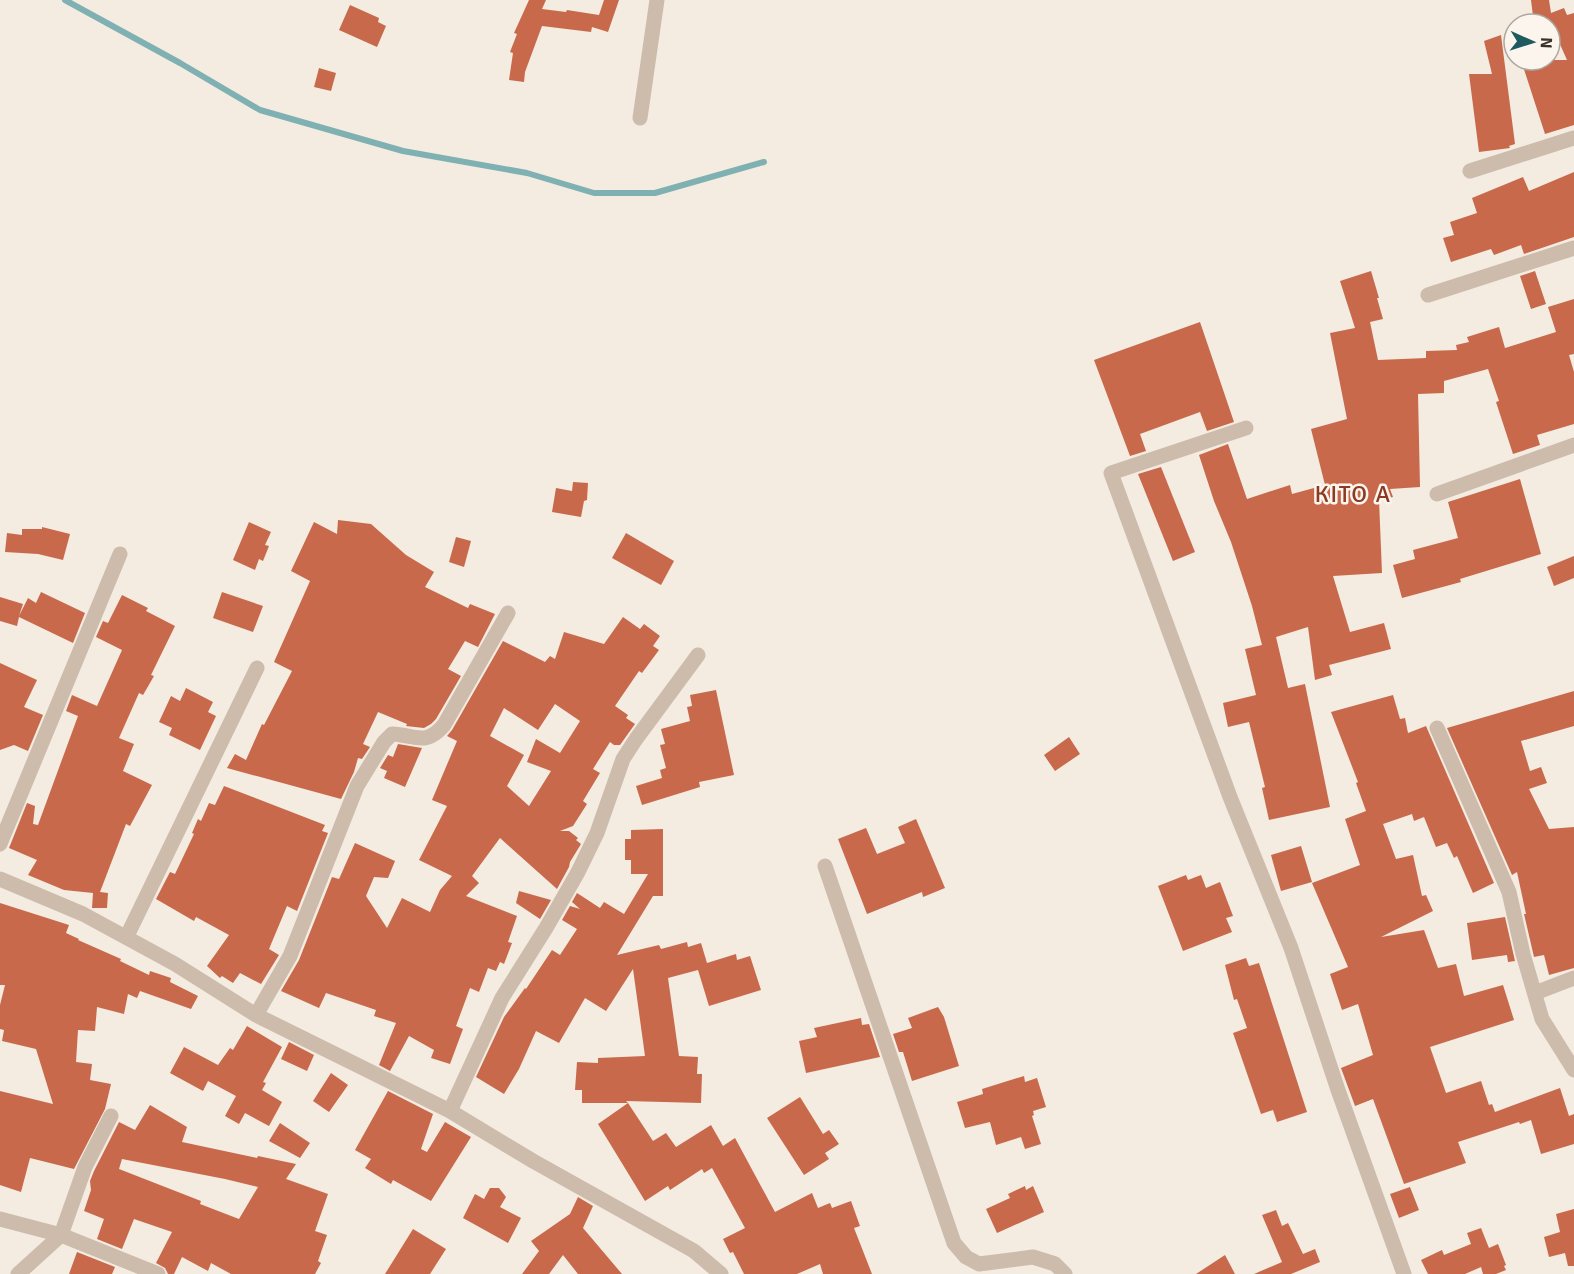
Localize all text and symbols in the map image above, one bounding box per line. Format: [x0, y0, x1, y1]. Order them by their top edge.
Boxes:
north arrow [1502, 12, 1562, 72]
text: N [1536, 37, 1556, 49]
district label: KITO A [1314, 479, 1392, 509]

